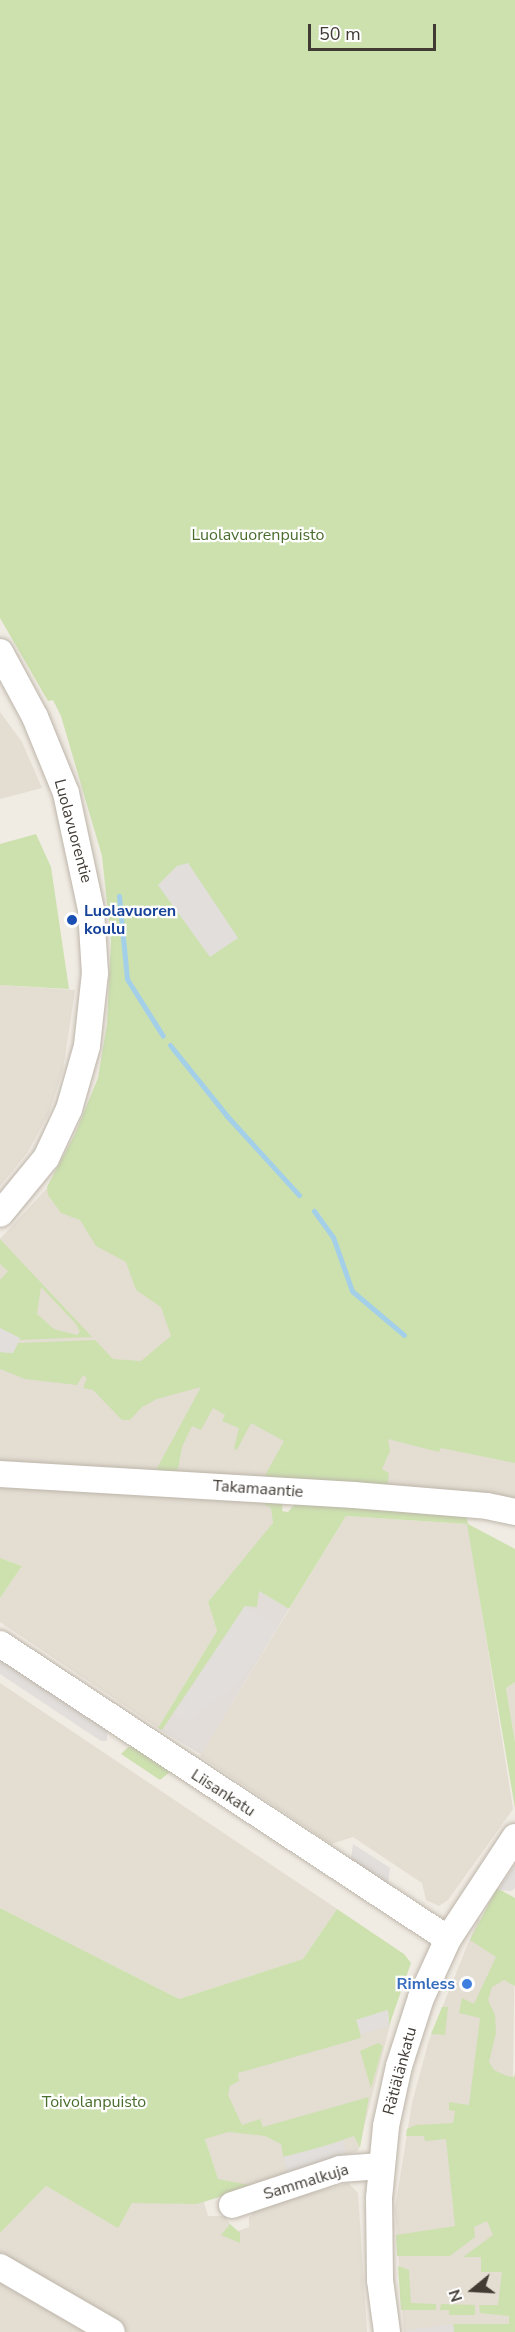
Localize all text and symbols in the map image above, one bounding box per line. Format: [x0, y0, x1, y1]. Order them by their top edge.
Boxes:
scale bar [311, 12, 438, 50]
text: 50 m [319, 22, 361, 46]
park label: Luolavuorenpuisto [192, 525, 324, 545]
street label: Luolavuorentie [50, 777, 96, 885]
place label: Luolavuoren koulu [84, 901, 176, 939]
marker: Luolavuoren koulu [65, 913, 79, 927]
street label: Takamaantie [212, 1476, 304, 1502]
street label: Liisankatu [187, 1765, 259, 1821]
place label: Rimless [397, 1974, 455, 1994]
marker: Rimless [460, 1977, 474, 1991]
street label: Rätiälänkatu [379, 2025, 421, 2117]
park label: Toivolanpuisto [42, 2092, 146, 2112]
street label: Sammalkuja [261, 2160, 351, 2204]
north arrow [443, 2260, 503, 2320]
text: N [444, 2286, 468, 2305]

